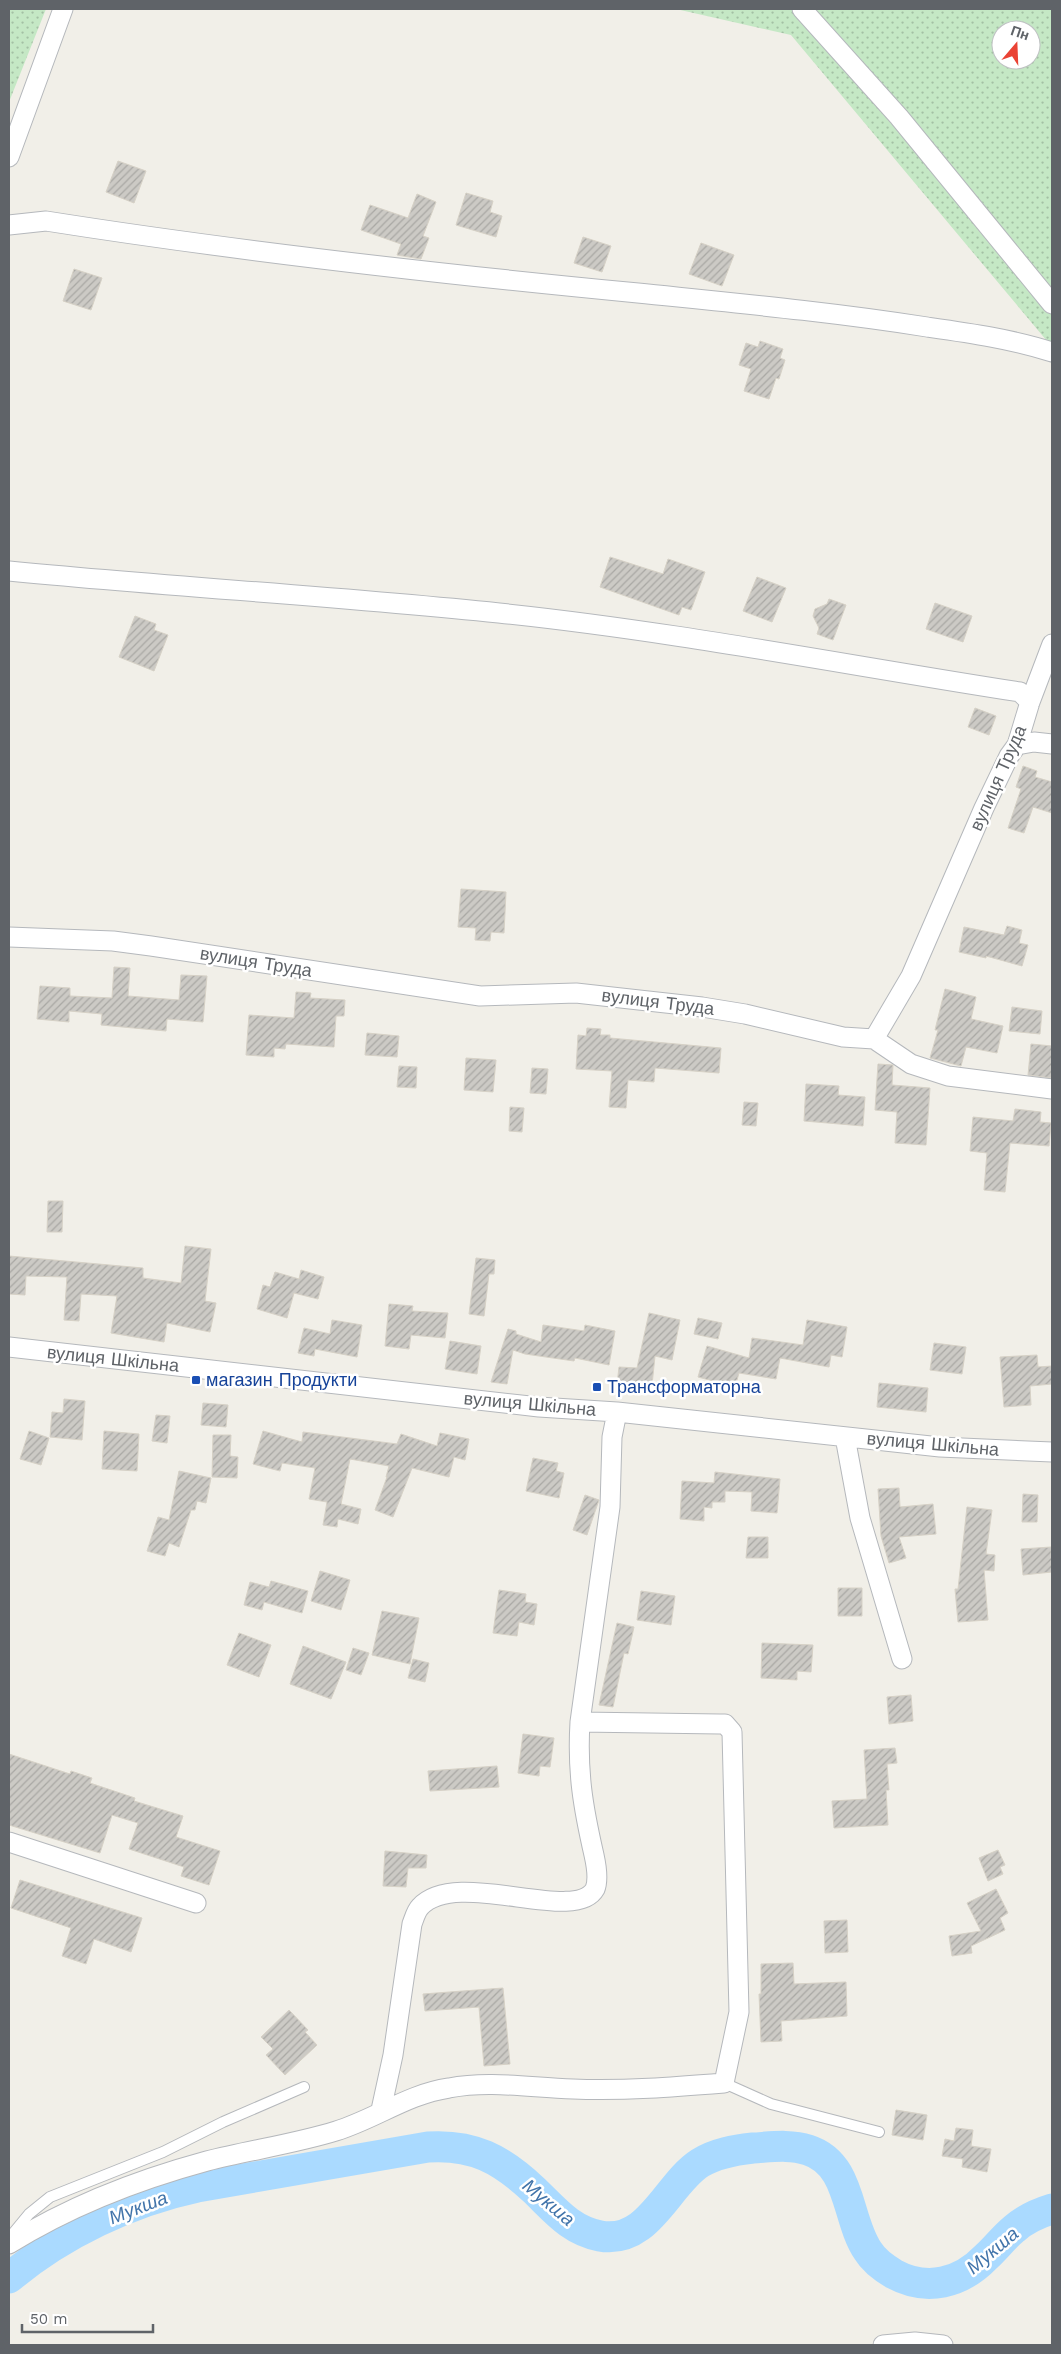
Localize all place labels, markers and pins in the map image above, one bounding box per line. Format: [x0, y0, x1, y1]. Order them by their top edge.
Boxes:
place label: магазин Продукти [206, 1369, 357, 1390]
marker: магазин Продукти [190, 1374, 202, 1386]
place label: Трансформаторна [607, 1376, 762, 1397]
marker: Трансформаторна [591, 1381, 603, 1393]

